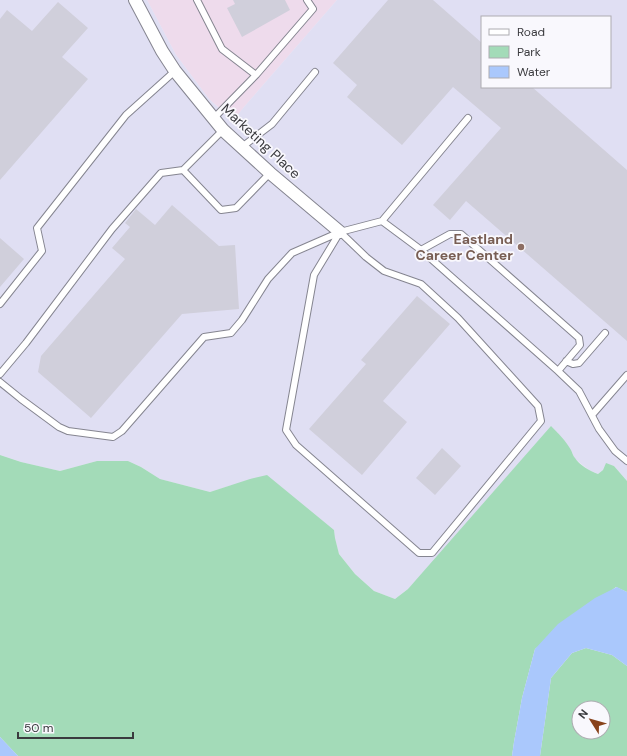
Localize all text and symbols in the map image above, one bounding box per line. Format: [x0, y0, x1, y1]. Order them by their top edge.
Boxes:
legend [481, 16, 611, 88]
text: Road [517, 24, 545, 40]
text: Park [517, 44, 541, 60]
text: Water [517, 64, 551, 80]
street label: Marketing Place [218, 100, 304, 182]
place label: Eastland Career Center [416, 230, 513, 264]
marker: Eastland Career Center [516, 242, 526, 252]
north arrow [571, 700, 611, 740]
text: N [575, 707, 591, 721]
scale bar [18, 714, 133, 740]
text: 50 m [24, 720, 53, 736]

